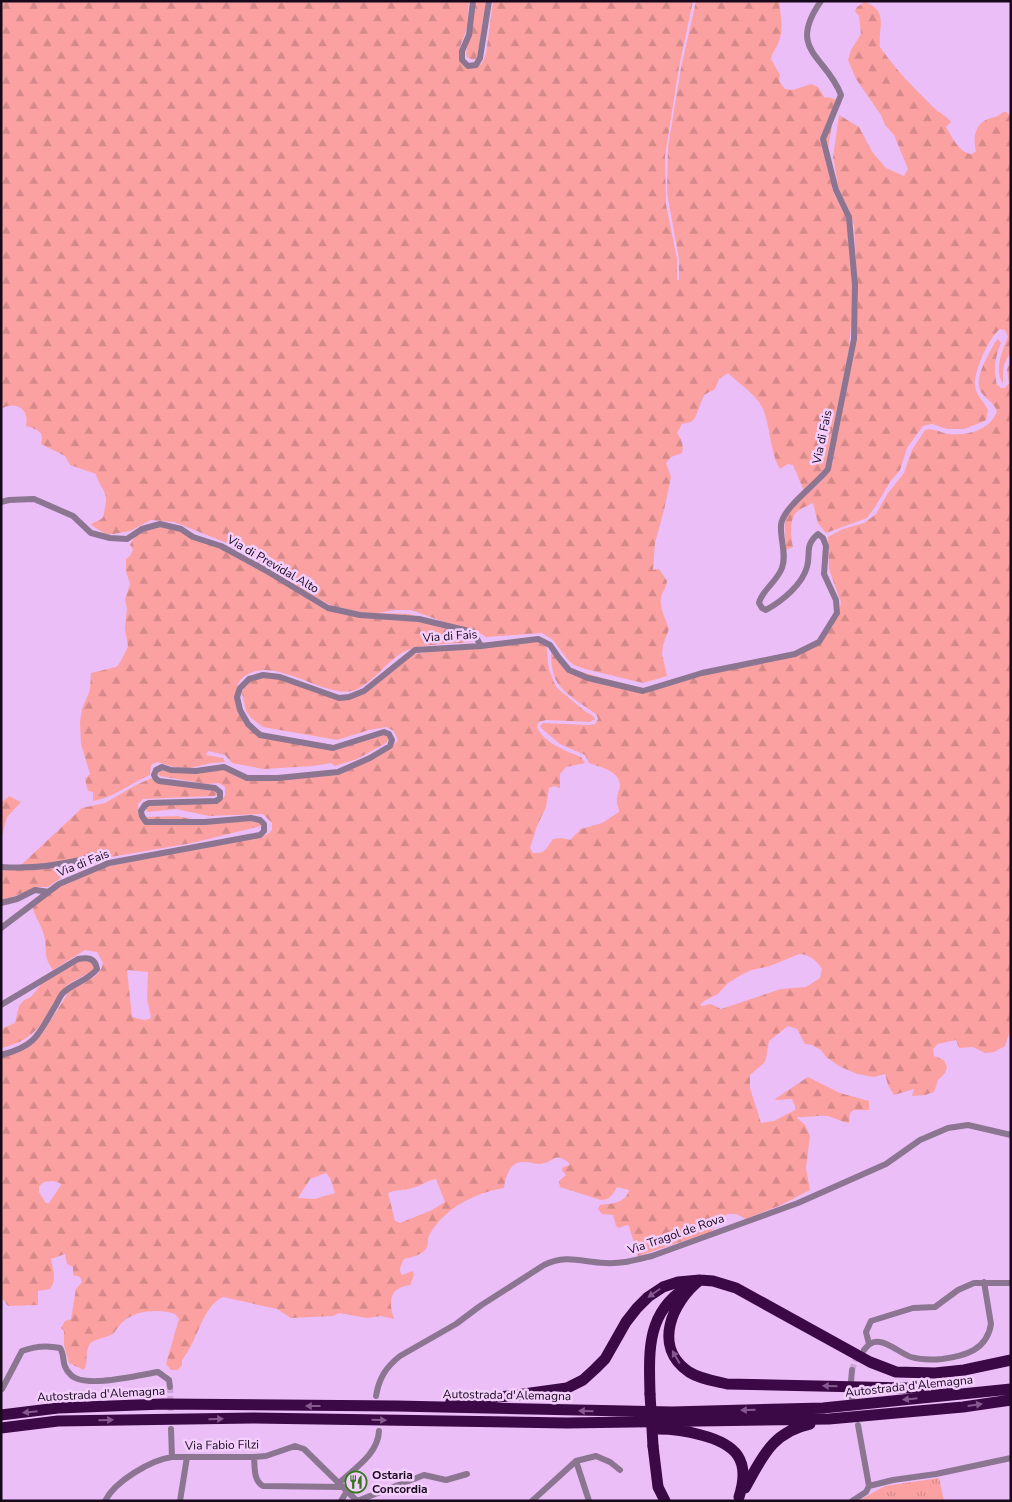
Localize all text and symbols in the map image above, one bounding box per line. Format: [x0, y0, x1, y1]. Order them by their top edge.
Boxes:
street label: Via di Fais [808, 408, 836, 466]
street label: Via di Previdal Alto [223, 531, 322, 597]
street label: Via di Fais [421, 626, 478, 646]
street label: Via di Fais [54, 845, 112, 881]
street label: Via Tragol de Rova [625, 1210, 726, 1258]
one-way arrow [648, 1288, 661, 1298]
one-way arrow [672, 1350, 680, 1365]
street label: Autostrada d'Alemagna [844, 1371, 974, 1401]
one-way arrow [821, 1382, 837, 1390]
street label: Autostrada d'Alemagna [36, 1383, 166, 1405]
street label: Autostrada d'Alemagna [443, 1386, 571, 1404]
one-way arrow [902, 1396, 918, 1404]
one-way arrow [967, 1401, 983, 1409]
one-way arrow [305, 1402, 321, 1410]
one-way arrow [577, 1406, 593, 1414]
one-way arrow [740, 1406, 756, 1414]
one-way arrow [21, 1408, 37, 1416]
one-way arrow [208, 1415, 224, 1423]
one-way arrow [99, 1416, 115, 1424]
one-way arrow [371, 1416, 387, 1424]
street label: Via Fabio Filzi [184, 1436, 259, 1454]
place label: Ostaria Concordia [372, 1467, 428, 1497]
restaurant icon: Ostaria Concordia [344, 1470, 368, 1494]

